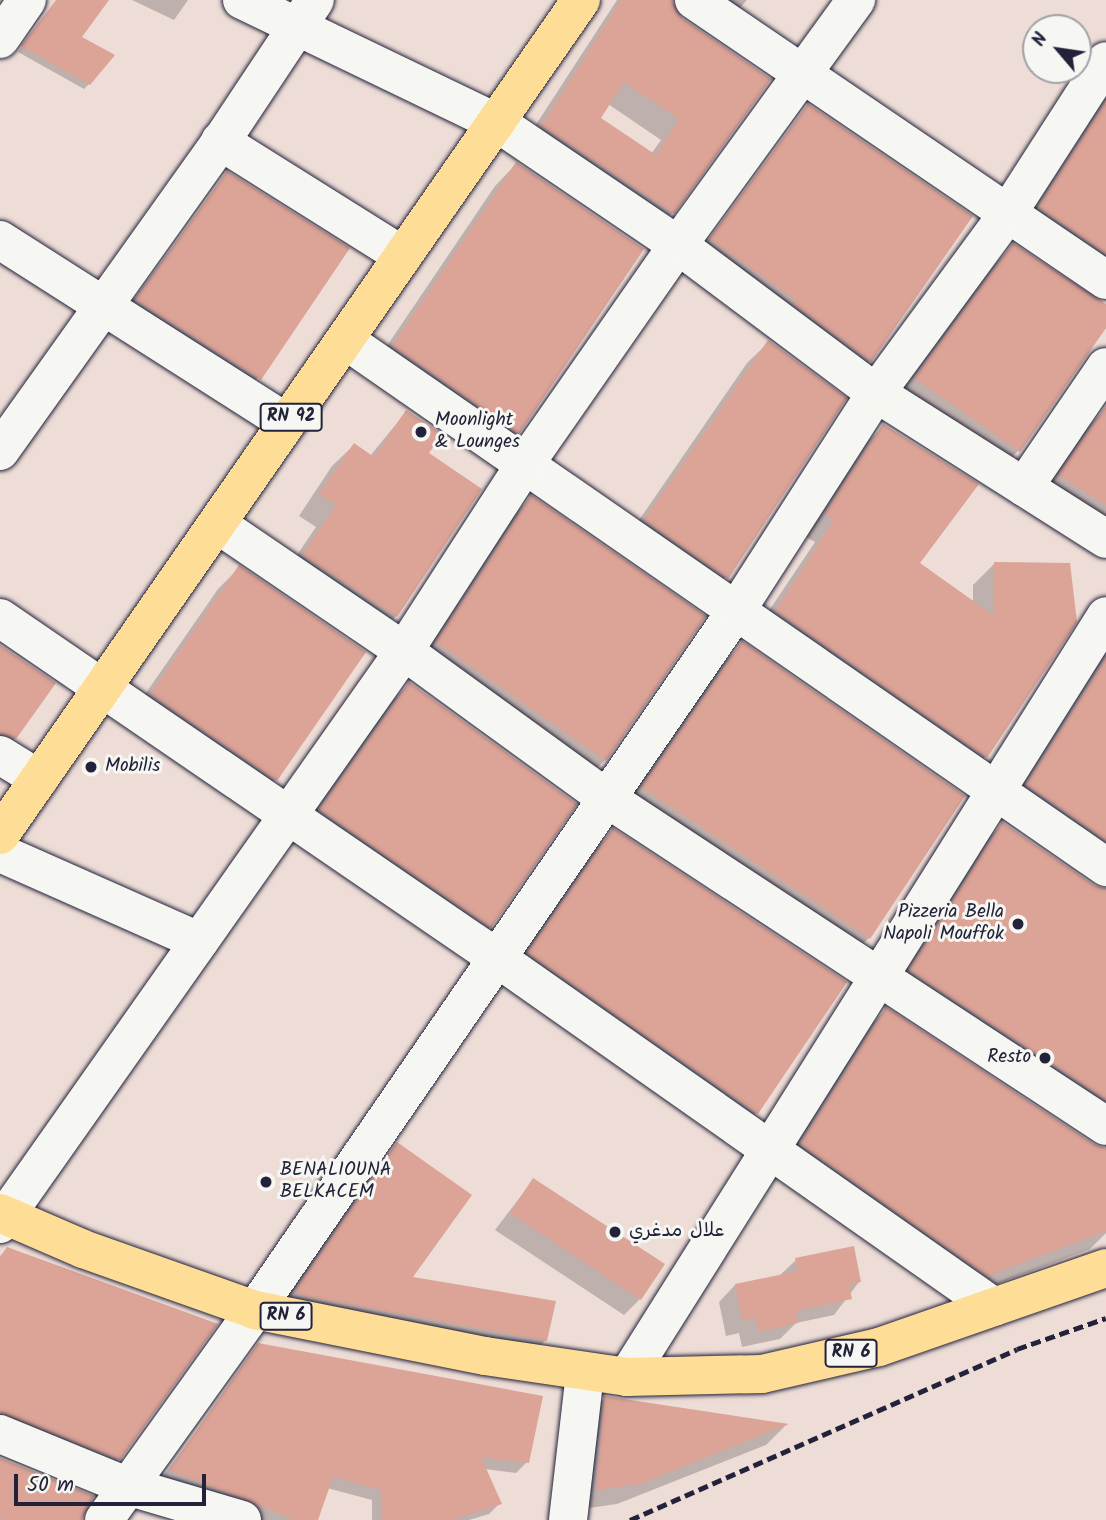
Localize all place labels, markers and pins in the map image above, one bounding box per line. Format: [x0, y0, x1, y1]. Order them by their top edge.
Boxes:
place label: Moonlight & Lounges [435, 410, 520, 454]
marker: Moonlight & Lounges [413, 424, 429, 440]
place label: Mobilis [105, 756, 160, 778]
marker: Mobilis [83, 759, 99, 775]
place label: Pizzeria Bella Napoli Mouffok [883, 902, 1004, 946]
marker: Pizzeria Bella Napoli Mouffok [1010, 916, 1026, 932]
place label: Resto [987, 1047, 1031, 1069]
marker: Resto [1037, 1050, 1053, 1066]
place label: BENALIOUNA BELKACEM [280, 1160, 391, 1204]
marker: BENALIOUNA BELKACEM [258, 1174, 274, 1190]
place label: علال مدغري [629, 1221, 725, 1243]
marker: علال مدغري [607, 1224, 623, 1240]

